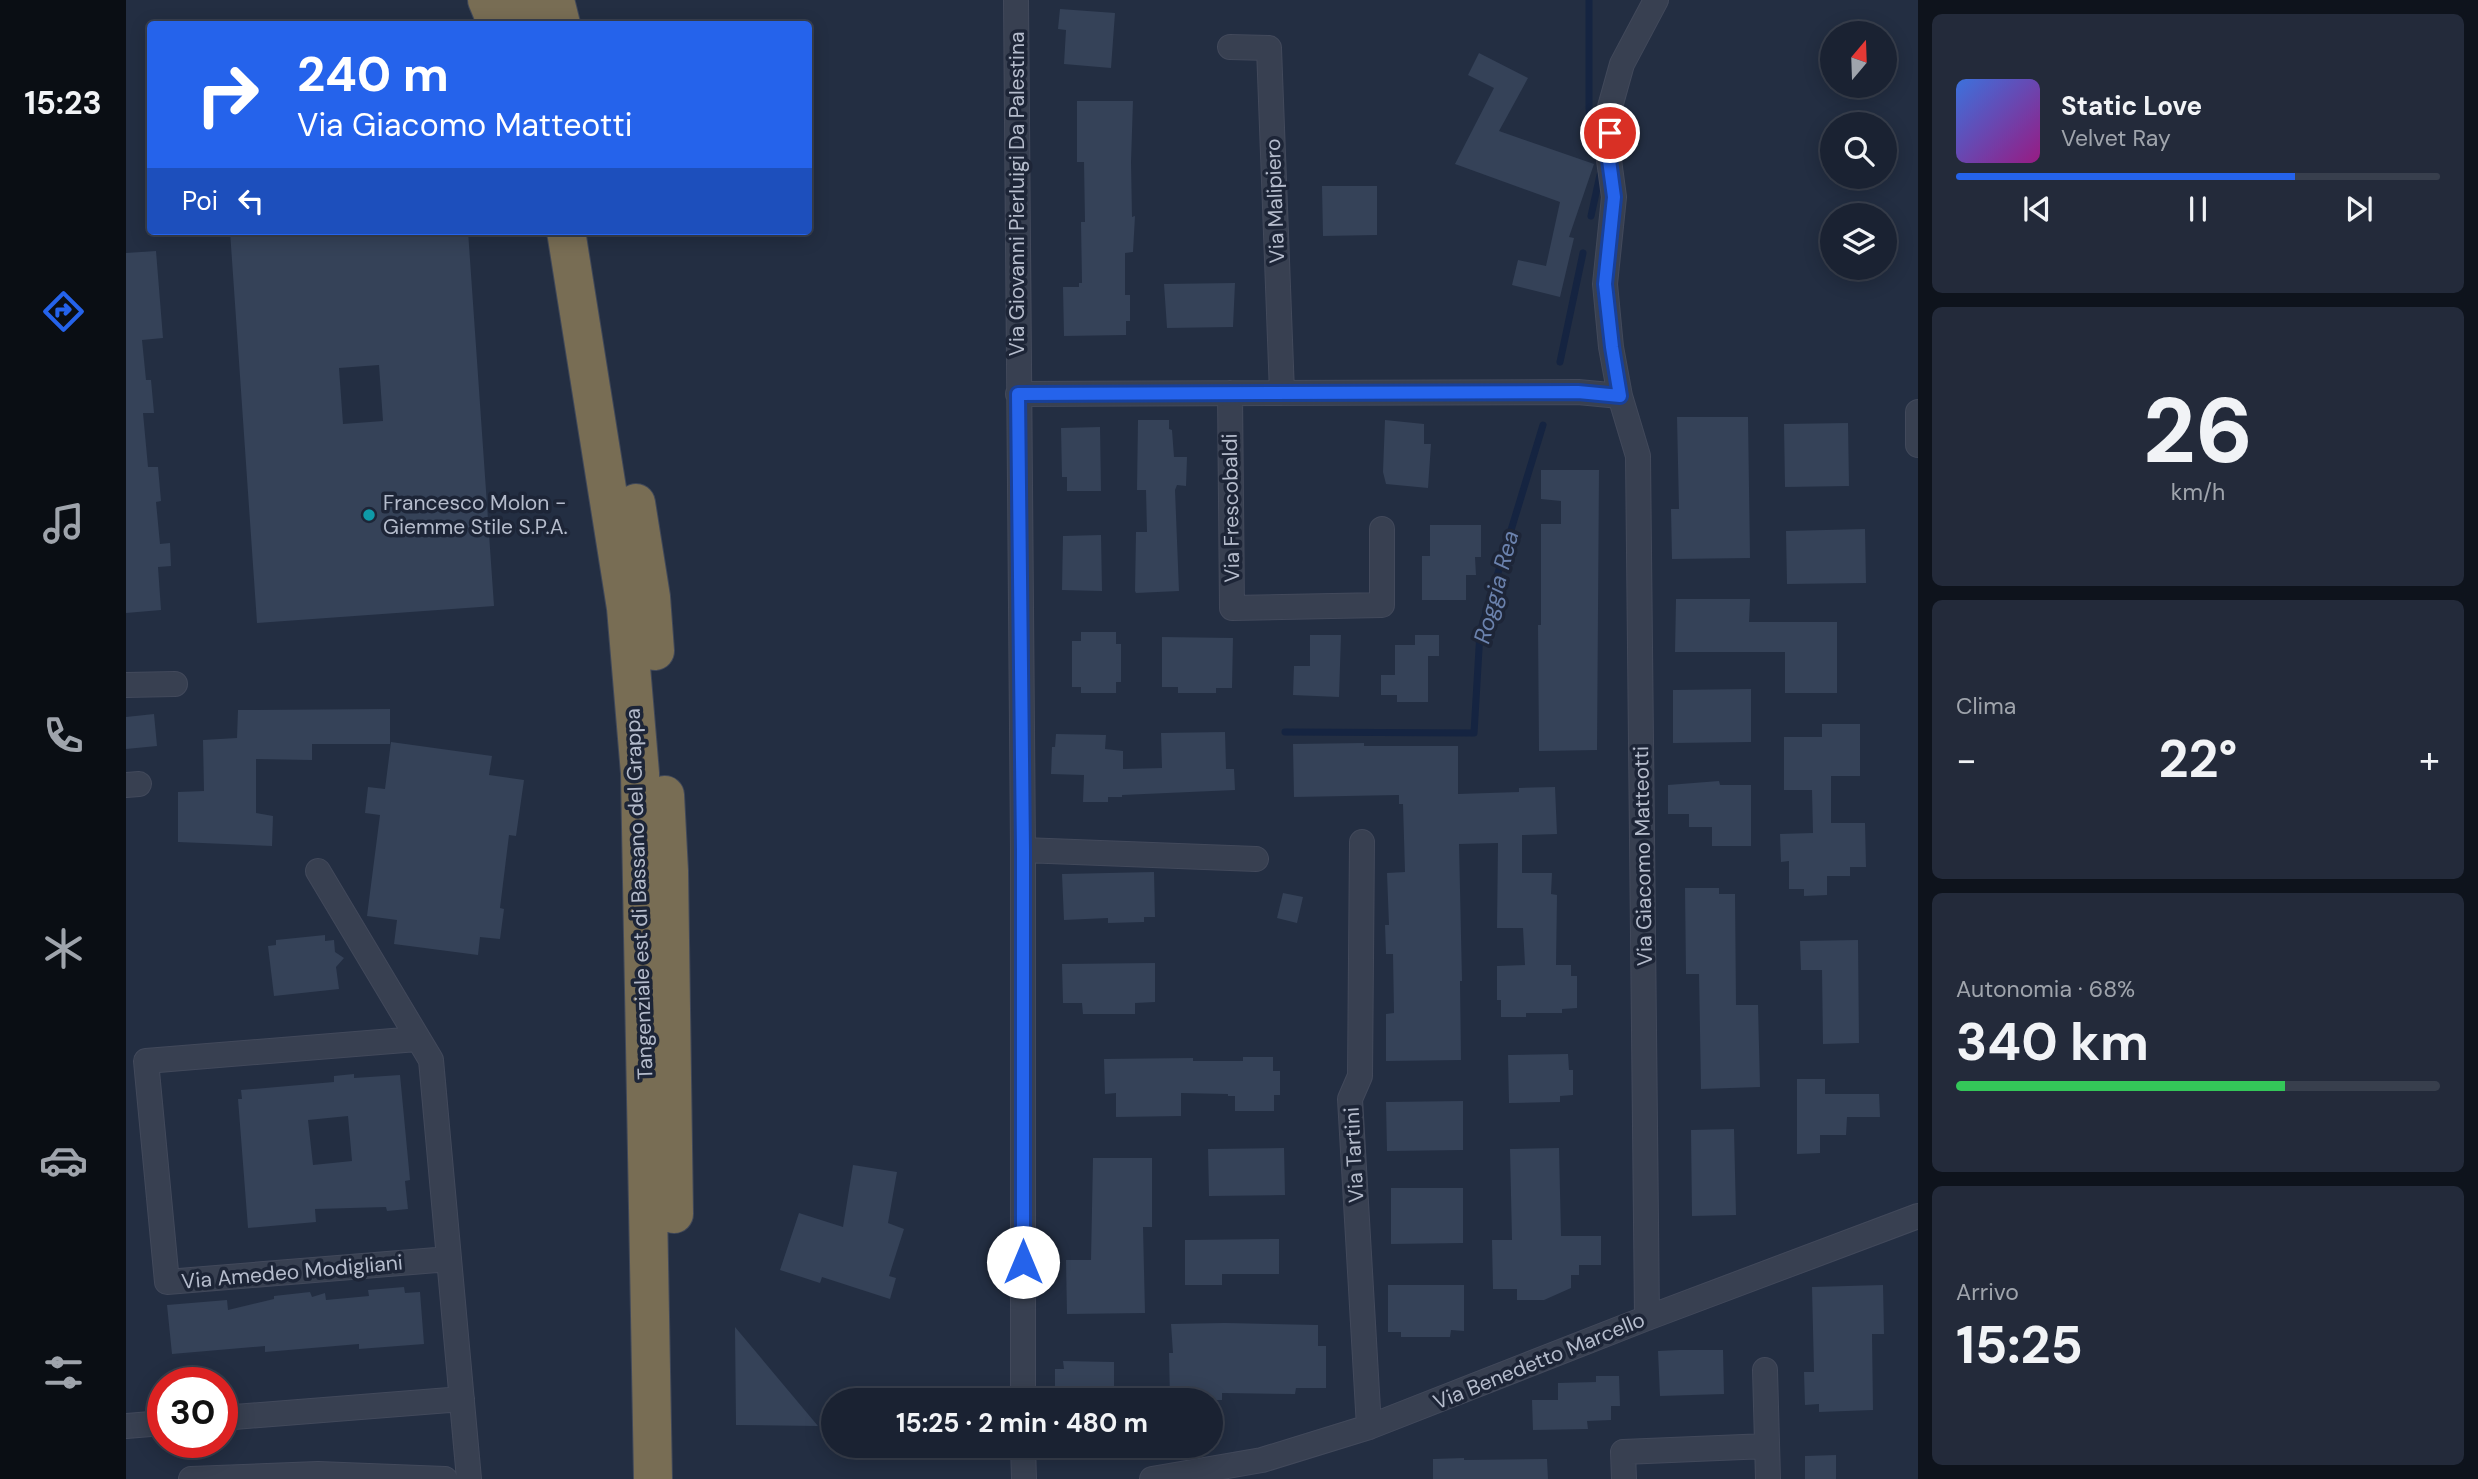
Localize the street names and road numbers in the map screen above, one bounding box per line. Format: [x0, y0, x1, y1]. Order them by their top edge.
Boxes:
street label: Via Giovanni Pierluigi Da Palestina [1003, 32, 1031, 356]
street label: Via Malipiero [1259, 138, 1291, 264]
street label: Via Frescobaldi [1216, 433, 1246, 583]
street label: Tangenziale est di Bassano del Grappa [619, 708, 659, 1080]
street label: Via Giacomo Matteotti [1627, 746, 1659, 966]
street label: Via Tartini [1338, 1106, 1370, 1204]
street label: Via Amedeo Modigliani [180, 1248, 404, 1296]
street label: Via Benedetto Marcello [1429, 1306, 1649, 1416]

